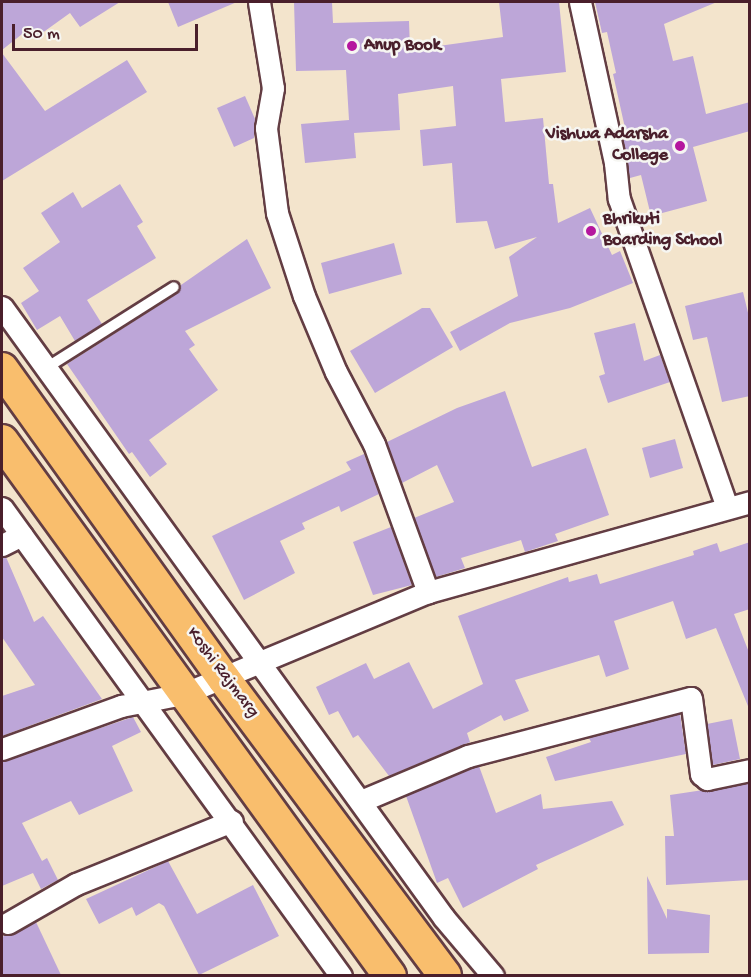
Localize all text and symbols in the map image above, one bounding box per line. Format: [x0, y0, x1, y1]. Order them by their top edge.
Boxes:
scale bar [15, 12, 201, 50]
text: 50 m [23, 24, 60, 45]
place label: Anup Book [364, 35, 441, 57]
marker: Anup Book [345, 39, 359, 53]
place label: Vishwa Adarsha College [546, 125, 668, 168]
marker: Vishwa Adarsha College [673, 139, 687, 153]
place label: Bhrikuti Boarding School [603, 210, 722, 252]
marker: Bhrikuti Boarding School [584, 224, 598, 238]
street label: Koshi Rajmarg [181, 623, 263, 723]

